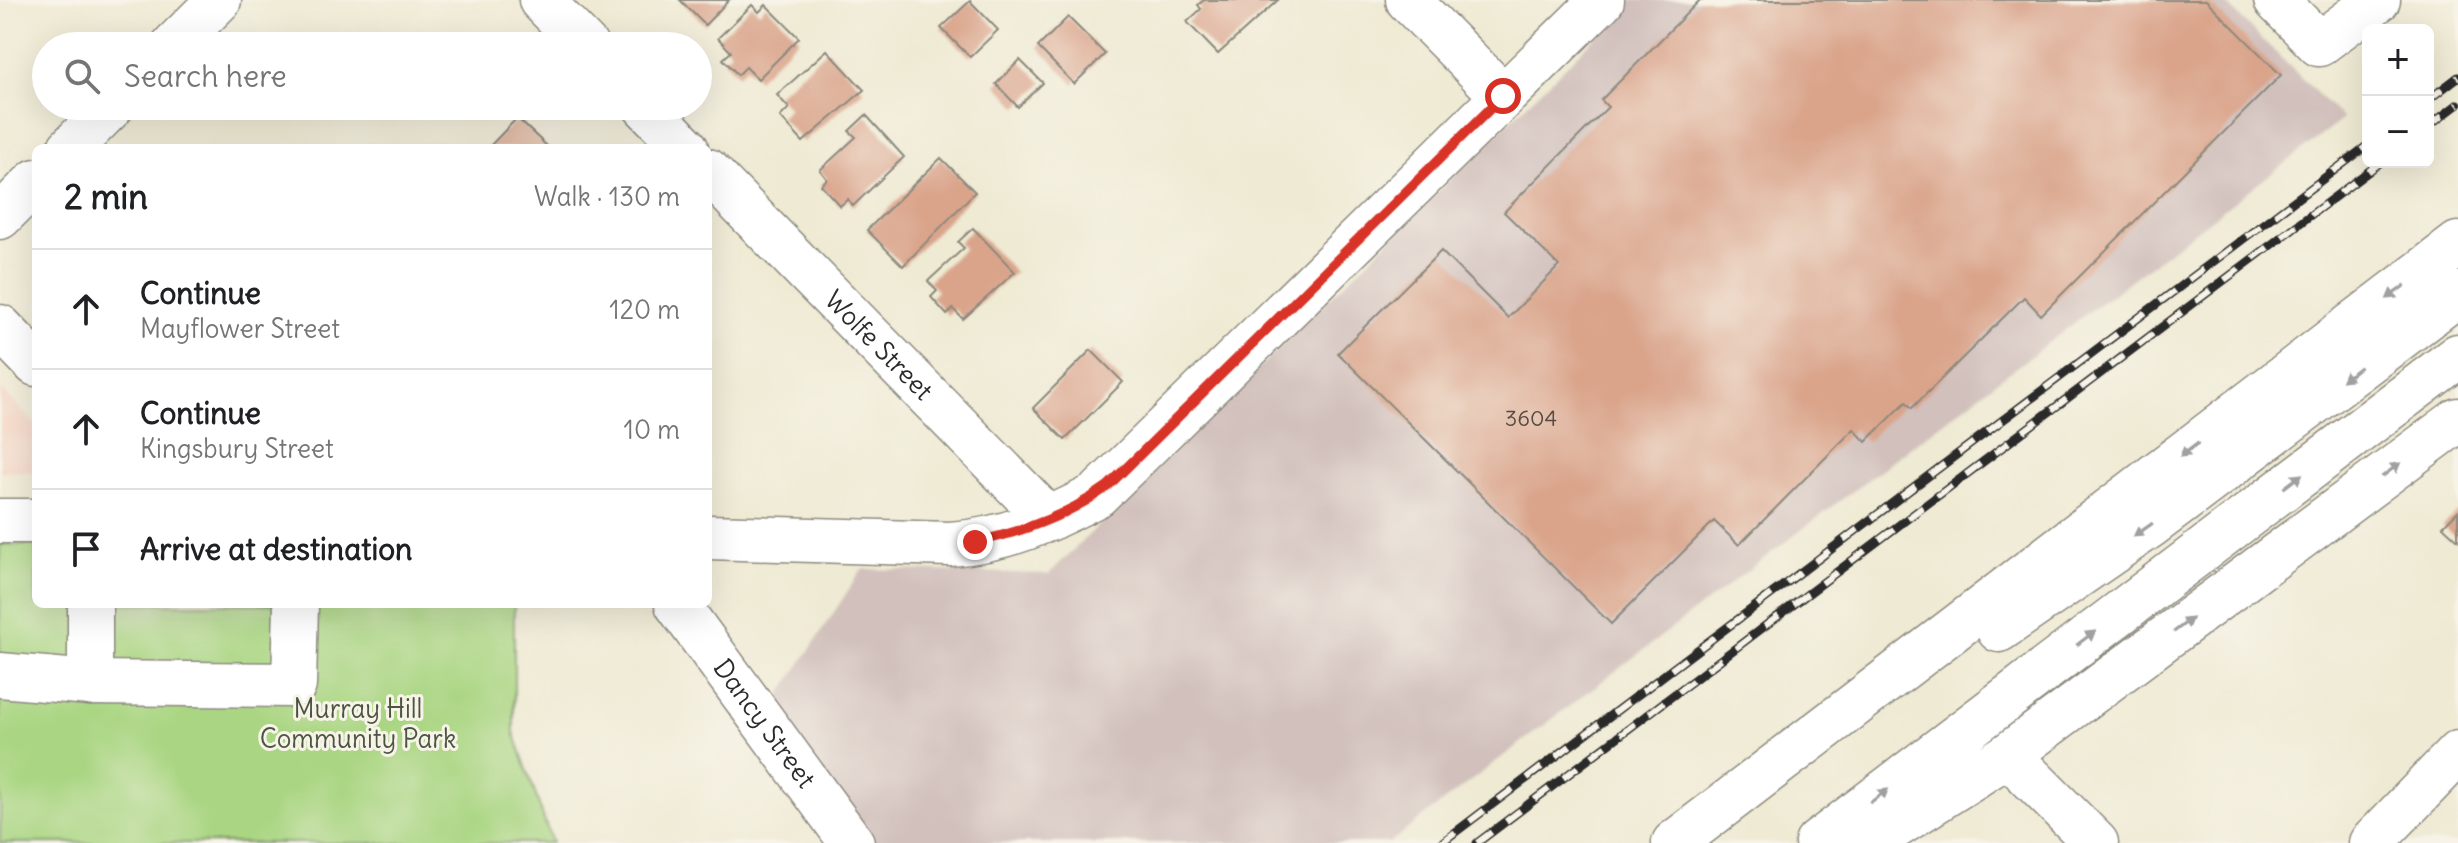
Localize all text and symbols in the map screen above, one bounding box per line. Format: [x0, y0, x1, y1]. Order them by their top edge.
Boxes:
map controls [2362, 24, 2434, 168]
button: + [2362, 24, 2434, 96]
search box [32, 32, 712, 120]
icon: search [60, 54, 104, 98]
text: Search here [124, 57, 287, 95]
route start [1485, 78, 1521, 114]
button: − [2362, 96, 2434, 168]
text: 2 min [64, 175, 148, 218]
text: Walk · 130 m [534, 180, 680, 213]
text: Continue [140, 274, 261, 312]
street label: Wolfe Street [818, 283, 940, 407]
one-way arrow [2386, 283, 2406, 299]
icon: ahead [64, 287, 108, 331]
text: 120 m [609, 293, 680, 326]
text: Mayflower Street [140, 312, 340, 345]
one-way arrow [2341, 366, 2361, 382]
text: Continue [140, 394, 261, 432]
house number: 3604 [1505, 404, 1557, 432]
icon: ahead [64, 407, 108, 451]
text: 10 m [624, 413, 680, 446]
text: Kingsbury Street [140, 432, 334, 465]
one-way arrow [2179, 441, 2200, 457]
one-way arrow [2381, 462, 2402, 478]
one-way arrow [2283, 473, 2303, 489]
one-way arrow [2133, 522, 2154, 537]
route end [957, 524, 993, 560]
icon: arrive [64, 527, 108, 571]
text: Arrive at destination [140, 530, 412, 568]
one-way arrow [2172, 617, 2194, 633]
one-way arrow [2076, 630, 2096, 646]
street label: Dancy Street [707, 652, 823, 794]
park label: Murray Hill Community Park [260, 692, 456, 755]
one-way arrow [1869, 788, 1889, 804]

